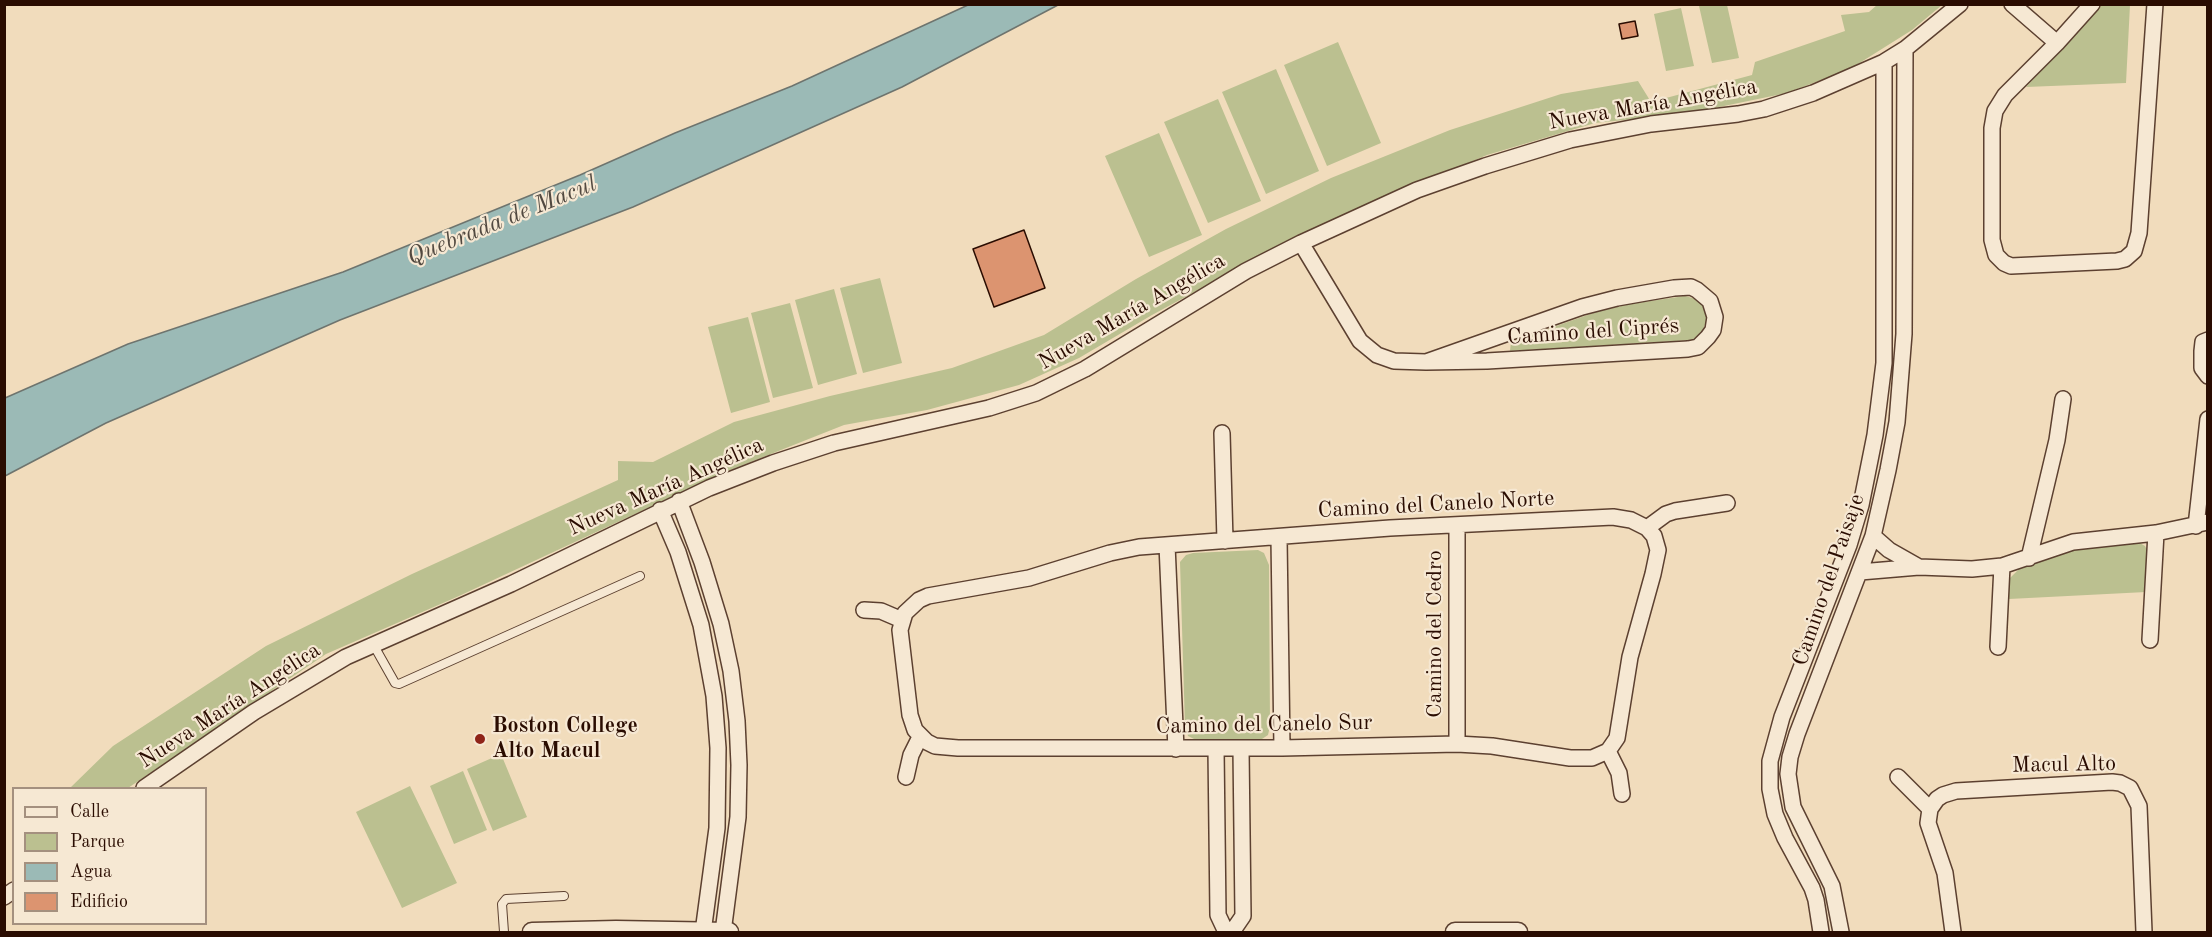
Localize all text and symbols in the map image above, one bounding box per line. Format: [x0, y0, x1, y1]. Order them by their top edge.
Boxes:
street label: Nueva María Angélica [1547, 74, 1759, 136]
water label: Quebrada de Macul [403, 170, 601, 272]
street label: Nueva María Angélica [1034, 248, 1230, 376]
street label: Camino del Ciprés [1506, 313, 1680, 351]
street label: Nueva María Angélica [564, 432, 768, 542]
street label: Camino del Canelo Norte [1317, 486, 1555, 524]
street label: Camino del Paisaje [1787, 491, 1871, 669]
street label: Camino del Cedro [1422, 550, 1448, 718]
street label: Nueva María Angélica [134, 637, 326, 775]
street label: Camino del Canelo Sur [1155, 710, 1373, 740]
place label: Boston College Alto Macul [492, 713, 638, 764]
marker: Boston College Alto Macul [473, 732, 487, 746]
street label: Macul Alto [2012, 751, 2116, 779]
legend [12, 787, 207, 925]
text: Calle [70, 803, 109, 821]
text: Parque [70, 833, 125, 851]
text: Agua [70, 863, 112, 881]
text: Edificio [70, 893, 128, 911]

